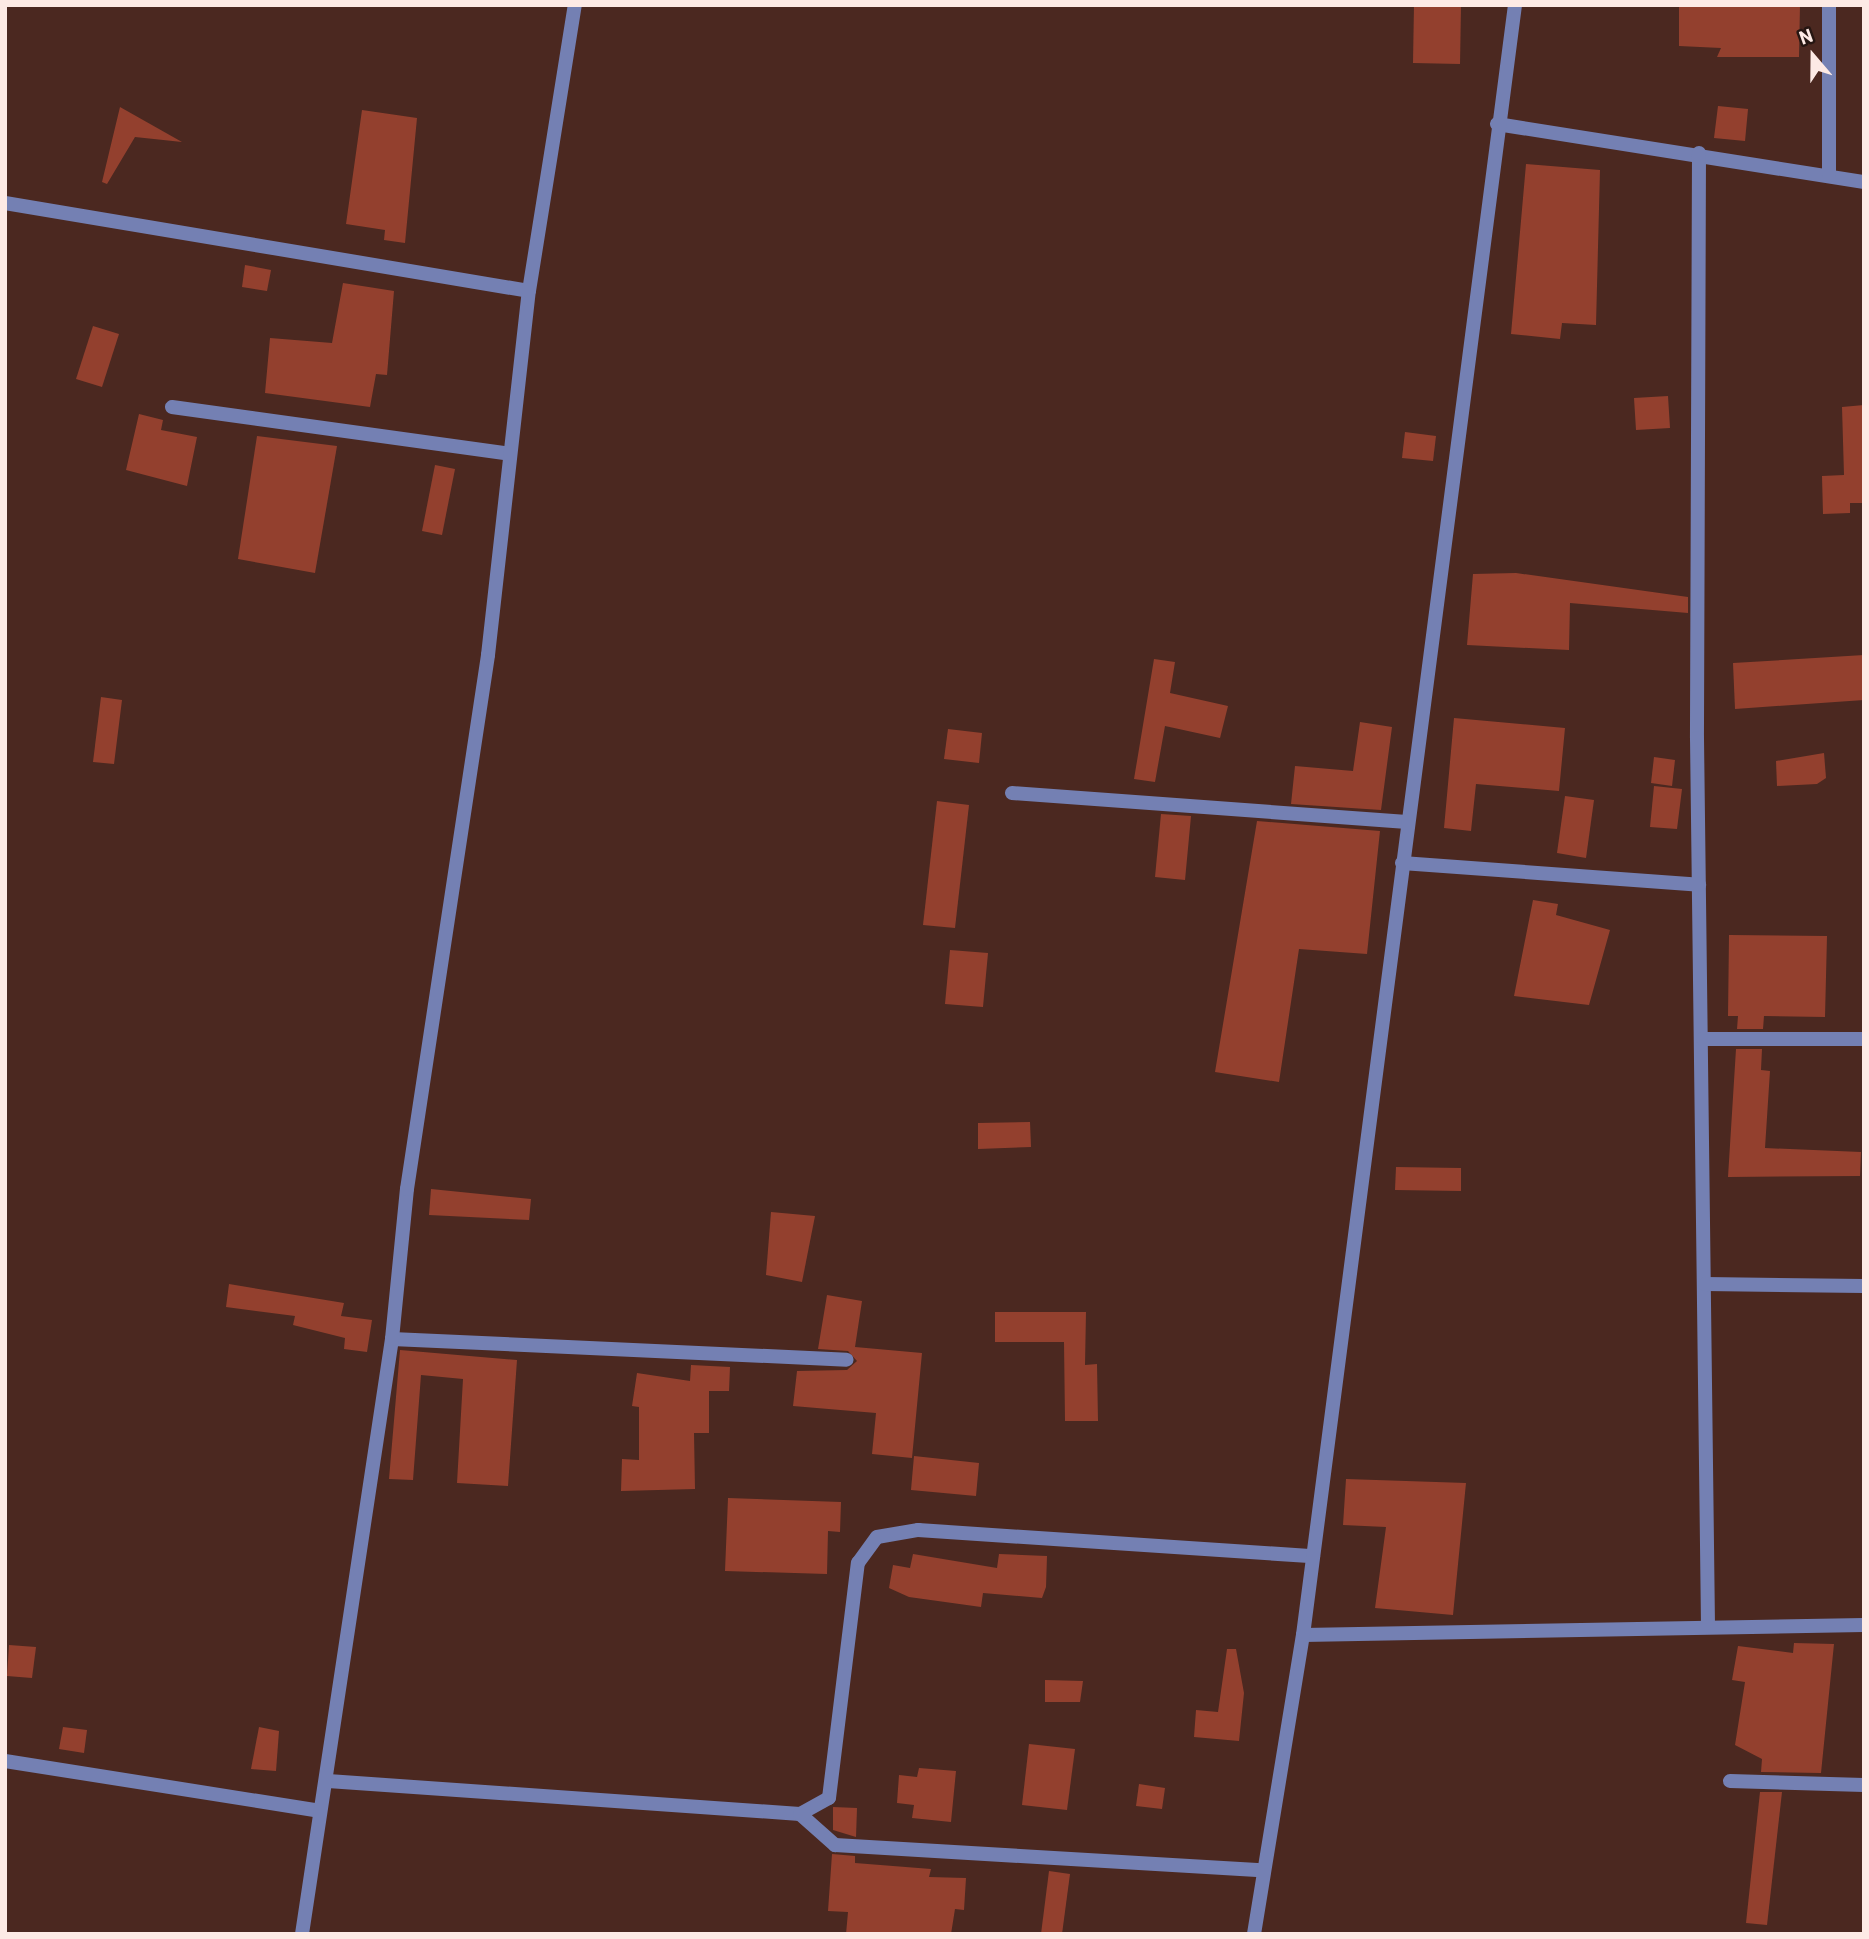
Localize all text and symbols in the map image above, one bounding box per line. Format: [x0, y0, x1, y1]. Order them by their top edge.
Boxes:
north arrow [1778, 21, 1848, 91]
text: N [1796, 23, 1816, 49]

